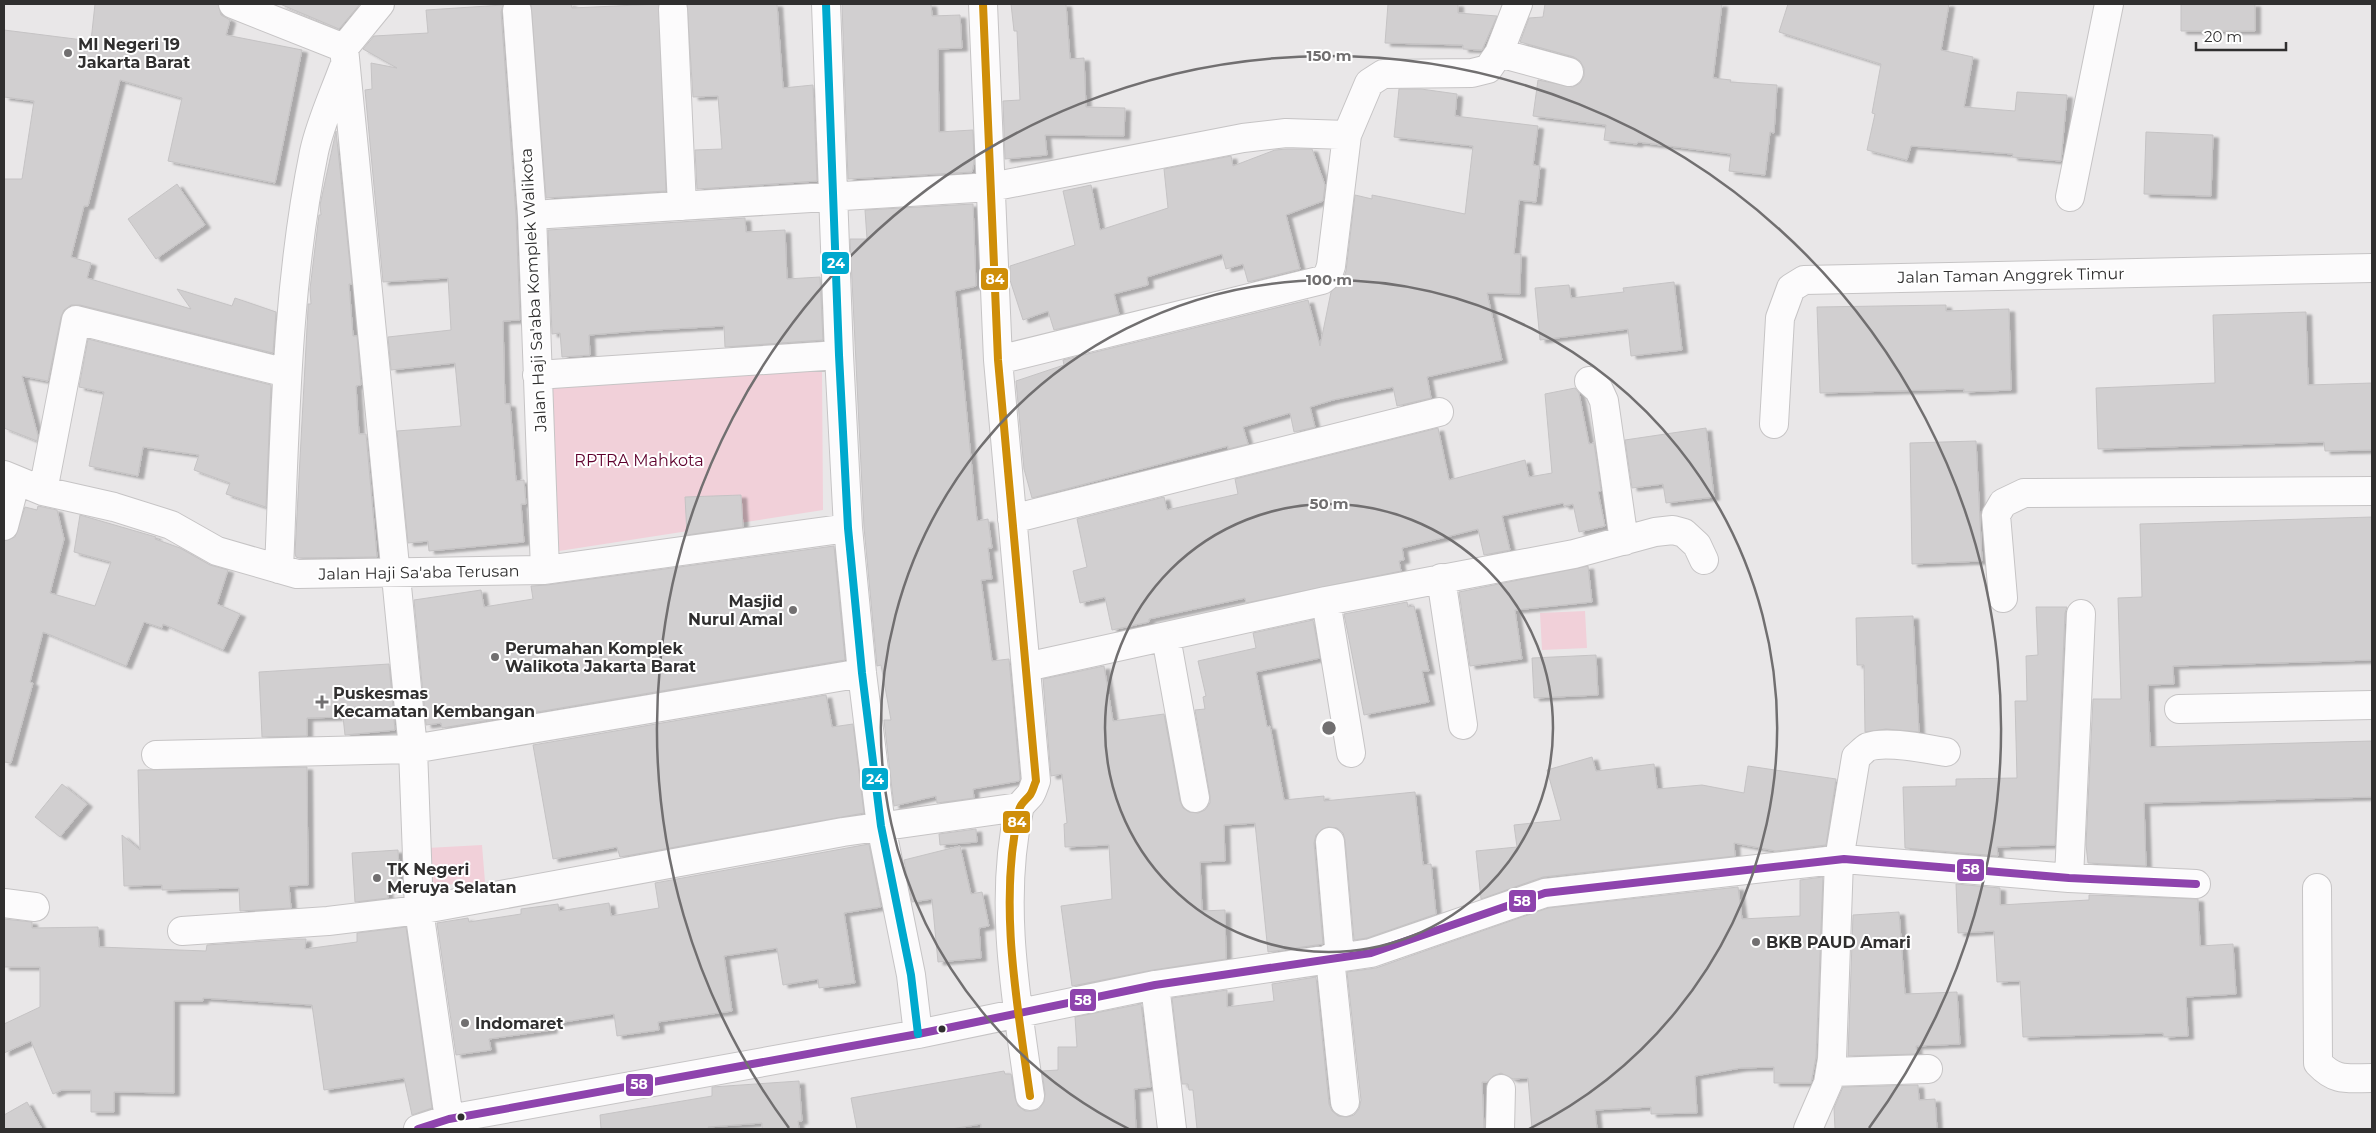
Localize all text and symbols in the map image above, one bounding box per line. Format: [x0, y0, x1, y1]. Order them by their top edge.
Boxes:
scale bar [2196, 20, 2286, 52]
text: 20 m [2204, 27, 2242, 46]
place label: MI Negeri 19 Jakarta Barat [77, 35, 190, 72]
text: 150 m [1307, 46, 1351, 65]
marker: MI Negeri 19 Jakarta Barat [62, 47, 74, 59]
street label: Jalan Haji Sa'aba Komplek Walikota [517, 148, 550, 433]
line badge: 24 [821, 251, 850, 275]
text: 24 [827, 254, 845, 272]
street label: Jalan Taman Anggrek Timur [1896, 264, 2125, 287]
line badge: 84 [980, 267, 1009, 291]
text: 84 [986, 270, 1005, 288]
text: 100 m [1306, 270, 1352, 289]
park label: RPTRA Mahkota [574, 451, 704, 470]
text: 50 m [1309, 494, 1349, 513]
street label: Jalan Haji Sa'aba Terusan [317, 561, 520, 584]
place label: Masjid Nurul Amal [688, 592, 783, 629]
marker: Masjid Nurul Amal [787, 604, 799, 616]
place label: Perumahan Komplek Walikota Jakarta Barat [505, 639, 696, 676]
marker: Perumahan Komplek Walikota Jakarta Barat [489, 651, 501, 663]
place label: Puskesmas Kecamatan Kembangan [333, 684, 535, 721]
marker: Puskesmas Kecamatan Kembangan [315, 695, 329, 709]
centre of rings [1320, 719, 1338, 737]
line badge: 24 [861, 767, 889, 791]
text: 24 [866, 770, 884, 788]
line badge: 84 [1002, 810, 1031, 834]
text: 84 [1008, 813, 1027, 831]
line badge: 58 [1956, 858, 1985, 882]
place label: TK Negeri Meruya Selatan [387, 860, 516, 897]
text: 58 [1962, 860, 1980, 878]
marker: TK Negeri Meruya Selatan [371, 872, 383, 884]
line badge: 58 [1508, 889, 1537, 913]
text: 58 [1513, 892, 1531, 910]
place label: BKB PAUD Amari [1766, 933, 1911, 952]
marker: BKB PAUD Amari [1750, 936, 1762, 948]
line badge: 58 [1069, 988, 1097, 1012]
text: 58 [1074, 991, 1092, 1009]
place label: Indomaret [475, 1014, 563, 1033]
marker: Indomaret [459, 1017, 471, 1029]
unlabelled marker [937, 1024, 947, 1034]
line badge: 58 [625, 1073, 654, 1097]
text: 58 [630, 1075, 648, 1093]
unlabelled marker [456, 1112, 466, 1122]

